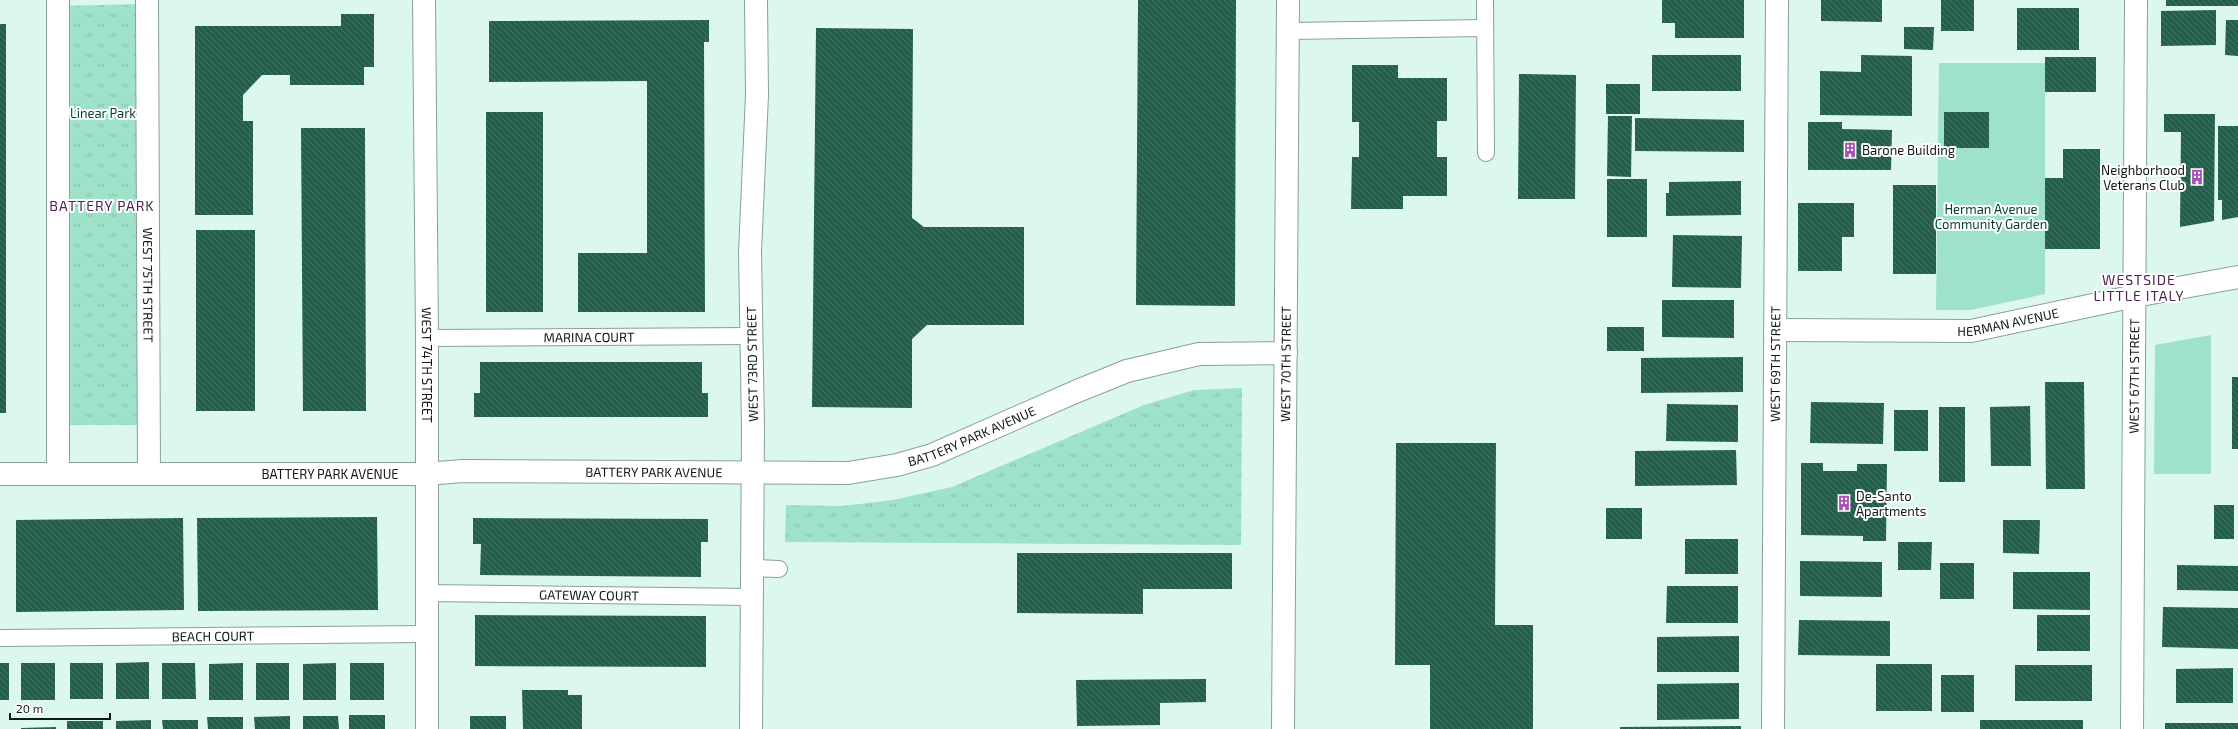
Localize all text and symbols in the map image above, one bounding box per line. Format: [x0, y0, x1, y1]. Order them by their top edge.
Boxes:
park label: Linear Park [70, 105, 136, 121]
building icon: Barone Building [1841, 141, 1859, 159]
place label: Barone Building [1862, 142, 1955, 158]
place label: Neighborhood Veterans Club [2101, 162, 2185, 193]
building icon: Neighborhood Veterans Club [2188, 168, 2206, 186]
district label: BATTERY PARK [49, 197, 155, 214]
park label: Herman Avenue Community Garden [1935, 201, 2047, 232]
street label: WEST 75TH STREET [140, 228, 156, 343]
district label: WESTSIDE LITTLE ITALY [2094, 271, 2184, 304]
street label: HERMAN AVENUE [1957, 304, 2060, 339]
street label: WEST 69TH STREET [1767, 305, 1783, 422]
street label: WEST 73RD STREET [743, 306, 761, 422]
street label: WEST 70TH STREET [1277, 306, 1294, 422]
street label: WEST 74TH STREET [419, 307, 435, 423]
street label: WEST 67TH STREET [2126, 318, 2142, 434]
street label: MARINA COURT [543, 329, 635, 345]
street label: BATTERY PARK AVENUE [906, 402, 1038, 469]
street label: BATTERY PARK AVENUE [585, 464, 722, 480]
street label: BATTERY PARK AVENUE [261, 466, 399, 482]
place label: De-Santo Apartments [1856, 488, 1926, 519]
building icon: De-Santo Apartments [1835, 494, 1853, 512]
street label: GATEWAY COURT [539, 586, 639, 604]
street label: BEACH COURT [172, 628, 255, 644]
scale bar [10, 695, 110, 721]
text: 20 m [16, 701, 43, 715]

